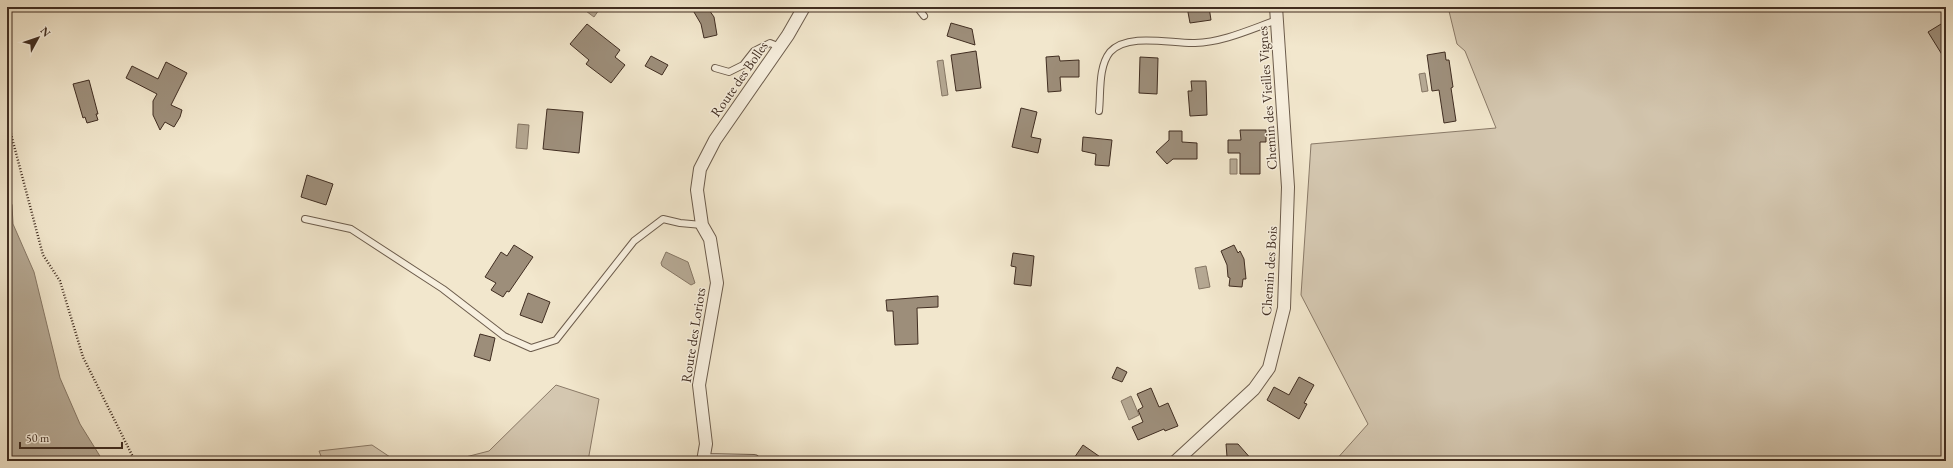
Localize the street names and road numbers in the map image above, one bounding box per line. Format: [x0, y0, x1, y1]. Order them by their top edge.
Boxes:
street label: Chemin des Vieilles Vignes [1253, 25, 1281, 170]
street label: Route des Bolles [706, 37, 772, 120]
street label: Chemin des Bois [1257, 225, 1281, 317]
street label: Route des Loriots [677, 286, 709, 384]

